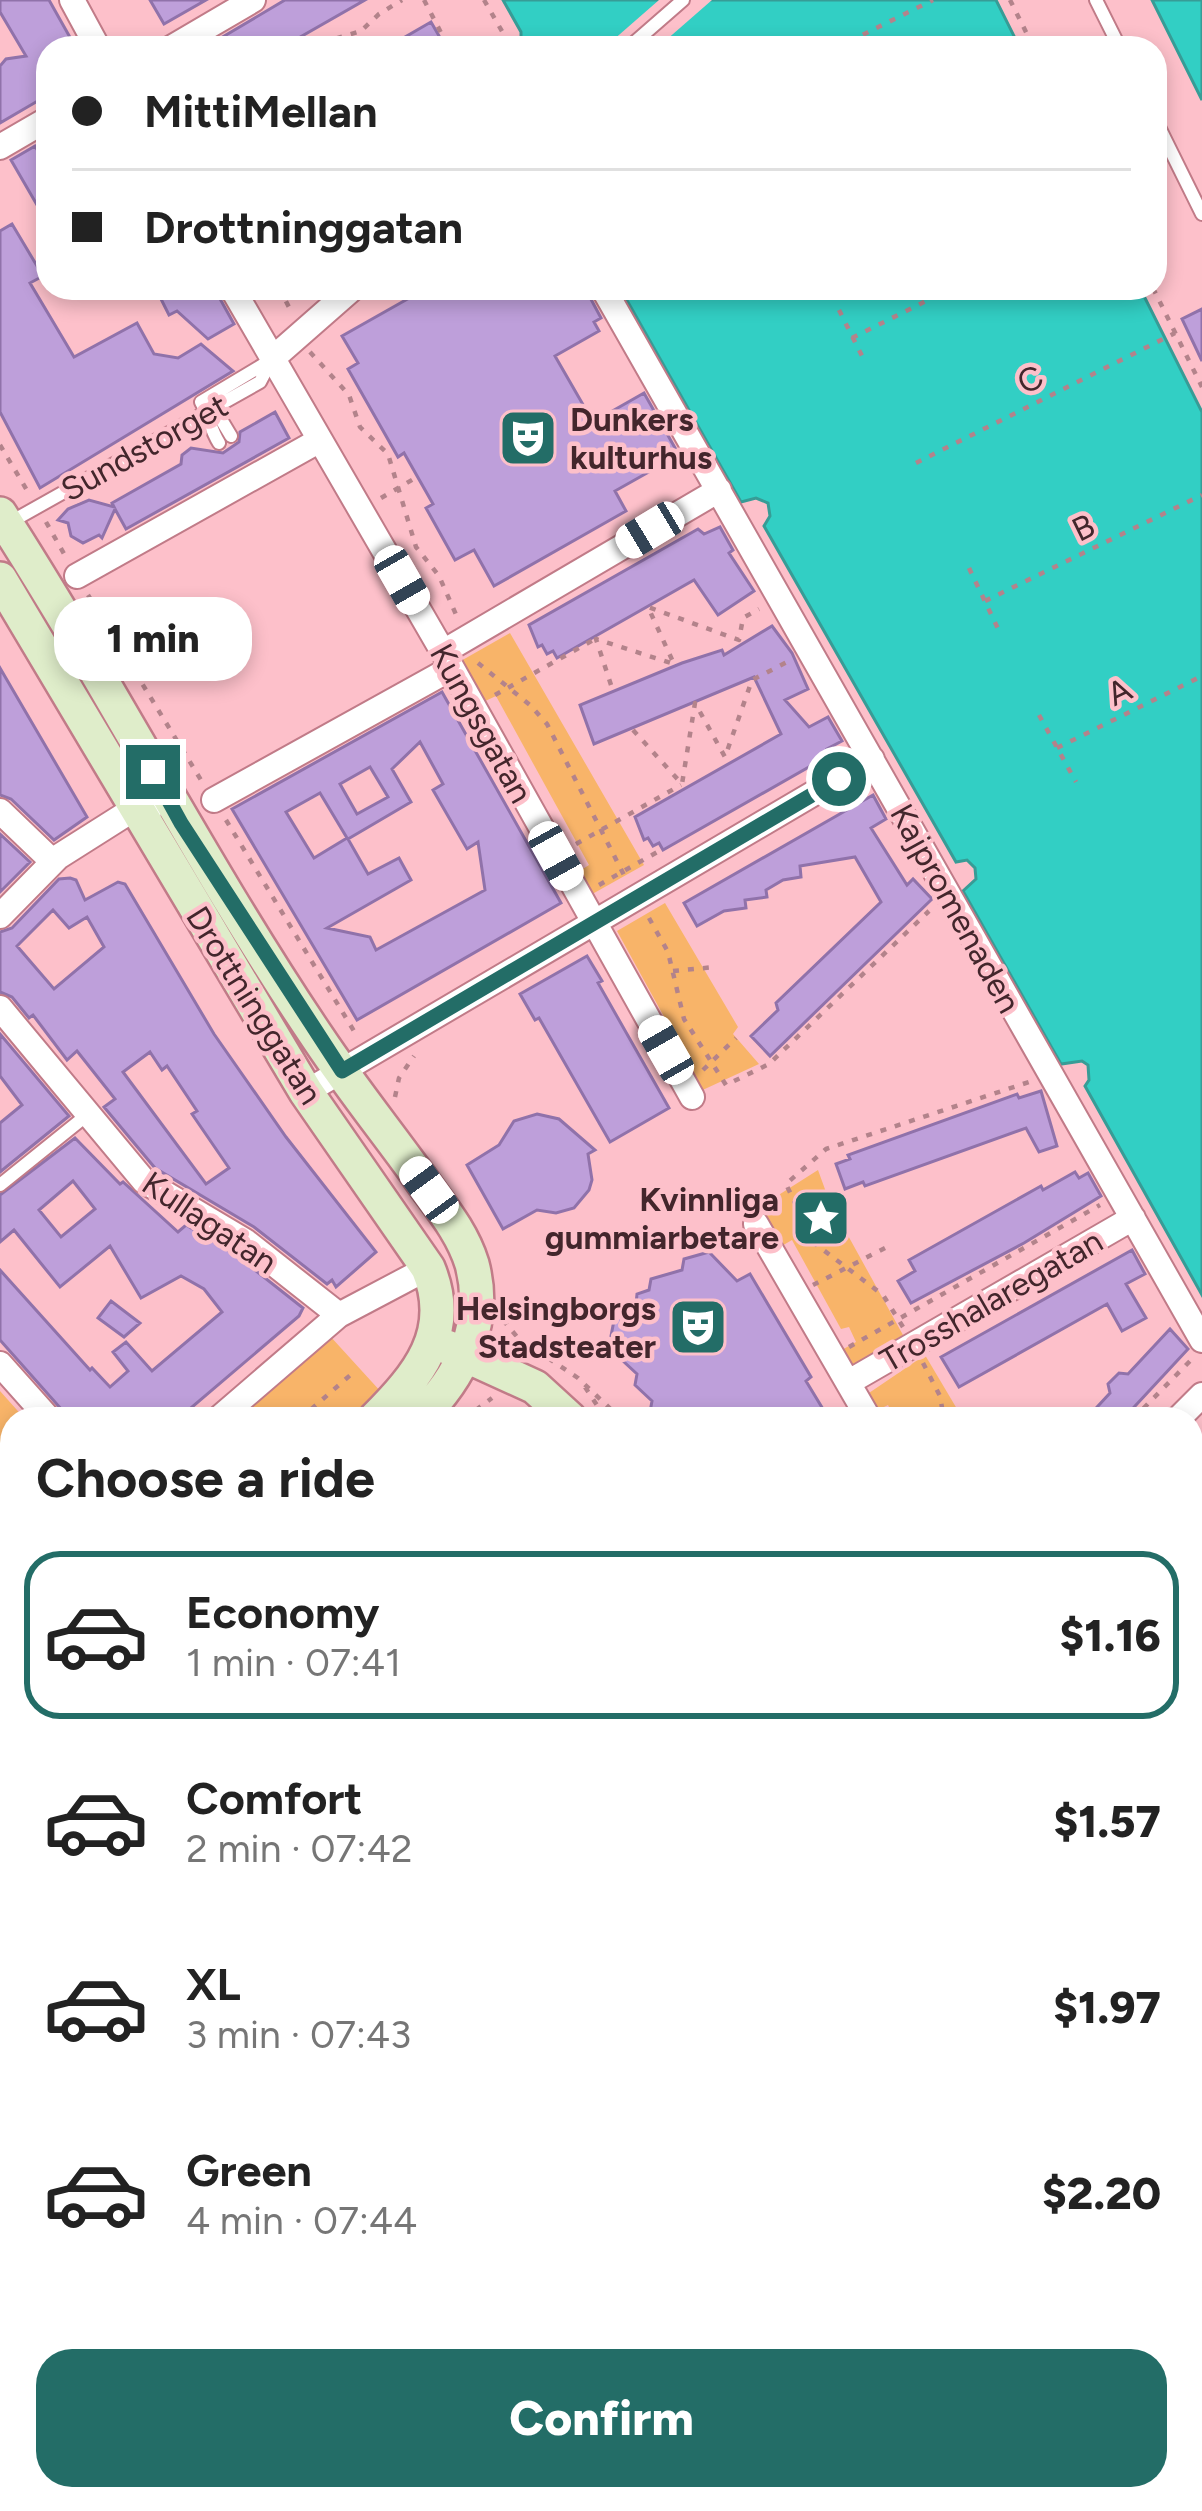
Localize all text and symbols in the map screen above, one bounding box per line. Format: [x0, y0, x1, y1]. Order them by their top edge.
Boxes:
text: MittiMellan [144, 84, 378, 138]
text: Drottninggatan [144, 200, 463, 254]
street label: C [1011, 357, 1050, 402]
street label: Sundstorget [54, 386, 234, 509]
place label: Dunkers kulturhus [570, 400, 712, 477]
theatre icon: Dunkers kulturhus [497, 407, 559, 469]
car [610, 496, 690, 564]
street label: B [1066, 506, 1101, 549]
car [368, 540, 436, 620]
callout: 1 min [54, 598, 252, 682]
text: 1 min [106, 615, 200, 662]
street label: Kungsgatan [422, 637, 541, 809]
street label: A [1101, 669, 1138, 714]
route end [126, 745, 180, 799]
route start [812, 752, 866, 806]
street label: Kajpromenaden [882, 797, 1029, 1019]
car [523, 816, 589, 896]
street label: Drottninggatan [178, 899, 331, 1111]
car [632, 1010, 700, 1090]
car [393, 1150, 465, 1230]
street label: Kullagatan [135, 1163, 284, 1282]
place label: Kvinnliga gummiarbetare [545, 1180, 779, 1257]
place icon: Kvinnliga gummiarbetare [790, 1187, 852, 1249]
street label: Trosshalaregatan [873, 1221, 1109, 1380]
place label: Helsingborgs Stadsteater [456, 1289, 656, 1366]
theatre icon: Helsingborgs Stadsteater [667, 1296, 729, 1358]
text: Choose a ride [36, 1446, 375, 1511]
icon: car [42, 1581, 150, 1689]
text: Economy [186, 1585, 379, 1639]
text: $1.16 [1060, 1608, 1161, 1662]
text: 1 min · 07:41 [186, 1639, 401, 1686]
icon: car [42, 1767, 150, 1875]
text: Comfort [186, 1771, 362, 1825]
text: $1.57 [1053, 1794, 1161, 1848]
text: 2 min · 07:42 [186, 1825, 412, 1872]
icon: car [42, 1953, 150, 2061]
text: XL [186, 1957, 241, 2011]
text: $1.97 [1053, 1980, 1161, 2034]
text: 3 min · 07:43 [186, 2011, 411, 2058]
icon: car [42, 2139, 150, 2247]
text: Green [186, 2143, 312, 2197]
text: $2.20 [1042, 2166, 1161, 2220]
text: 4 min · 07:44 [186, 2197, 417, 2244]
button: Confirm [36, 2349, 1167, 2487]

